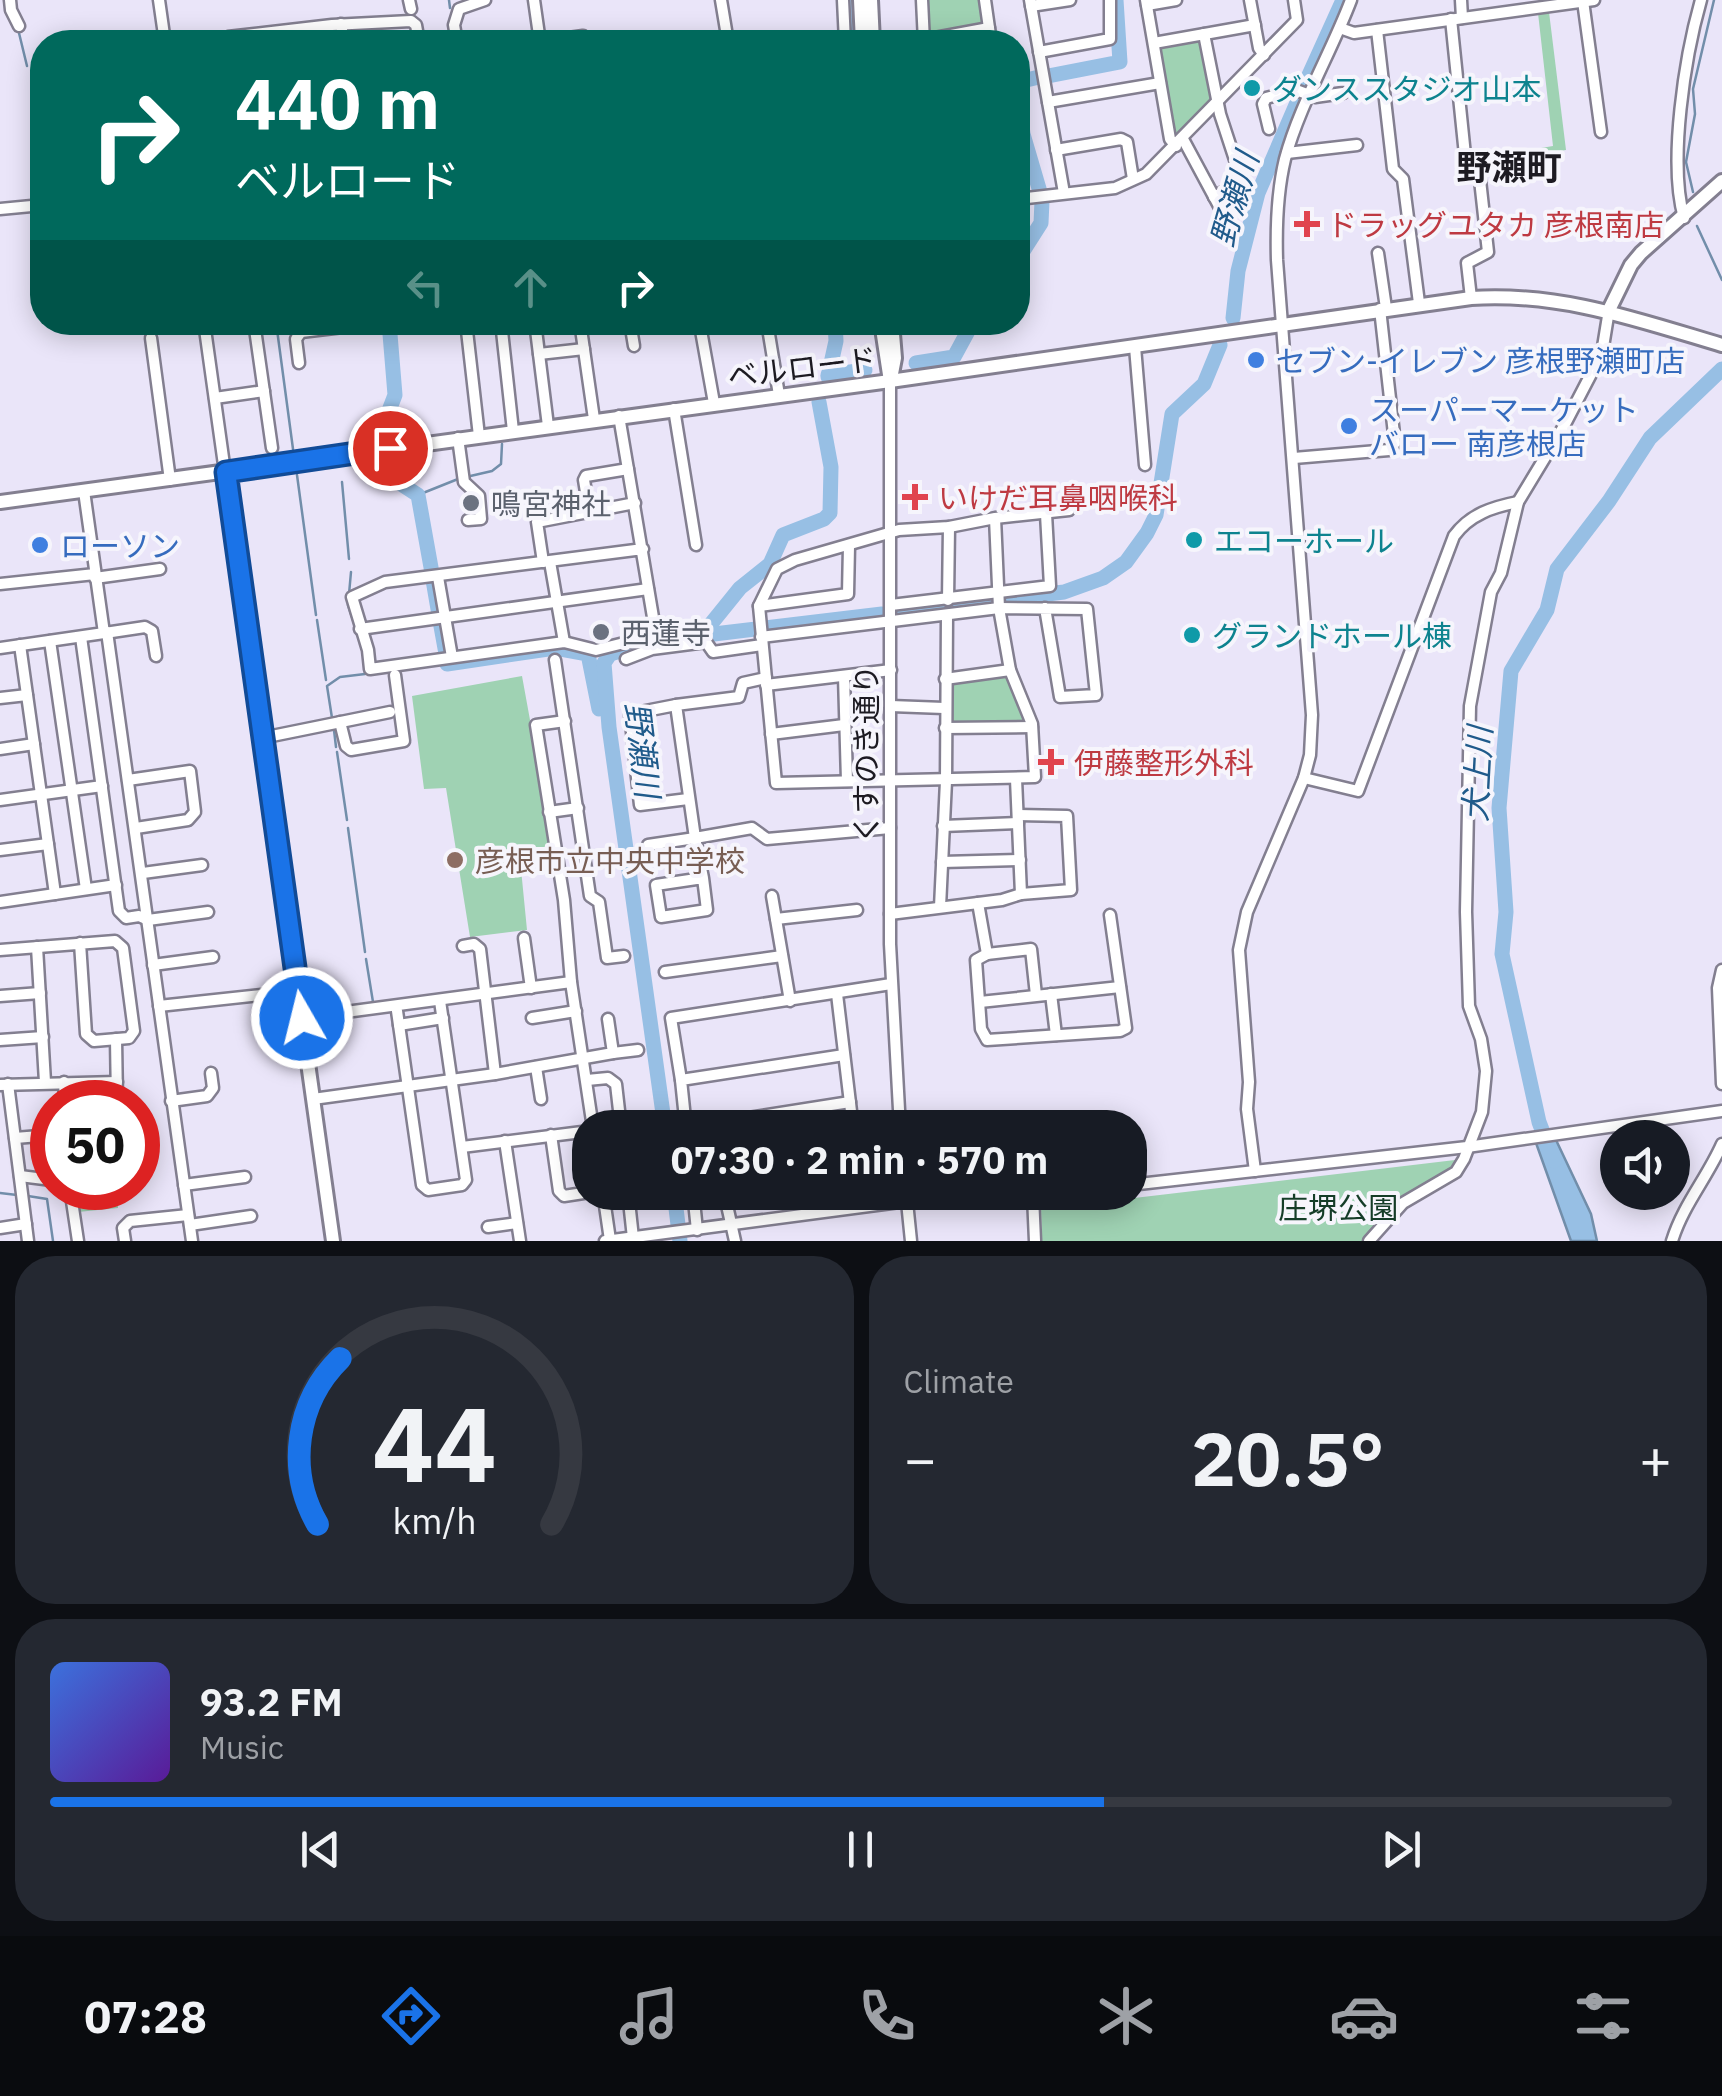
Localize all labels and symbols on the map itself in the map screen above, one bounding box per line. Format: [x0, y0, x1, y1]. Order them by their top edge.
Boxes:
place label: ダンススタジオ山本 [1272, 69, 1541, 108]
marker: ダンススタジオ山本 [1241, 77, 1263, 99]
water label: 野瀬川 [1201, 144, 1268, 251]
district label: 野瀬町 [1456, 144, 1562, 190]
place label: ドラッグユタカ 彦根南店 [1327, 205, 1664, 244]
marker: ドラッグユタカ 彦根南店 [1296, 213, 1318, 235]
street label: ベルロード [725, 339, 879, 395]
place label: セブン-イレブン 彦根野瀬町店 [1276, 341, 1685, 380]
marker: セブン-イレブン 彦根野瀬町店 [1245, 349, 1267, 371]
place label: スーパーマーケット バロー 南彦根店 [1369, 390, 1639, 463]
pin [348, 406, 433, 491]
marker: スーパーマーケット バロー 南彦根店 [1338, 415, 1360, 437]
place label: いけだ耳鼻咽喉科 [938, 478, 1178, 517]
place label: 鳴宮神社 [491, 484, 611, 523]
marker: いけだ耳鼻咽喉科 [902, 484, 928, 510]
marker: 鳴宮神社 [460, 492, 482, 514]
place label: エコーホール [1214, 521, 1394, 560]
place label: ローソン [60, 526, 180, 565]
marker: エコーホール [1183, 529, 1205, 551]
marker: ローソン [29, 534, 51, 556]
place label: 西蓮寺 [621, 613, 711, 652]
place label: グランドホール棟 [1212, 616, 1452, 655]
marker: 西蓮寺 [590, 621, 612, 643]
marker: グランドホール棟 [1181, 624, 1203, 646]
street label: くすのき通り [846, 664, 885, 844]
water label: 野瀬川 [616, 700, 670, 803]
water label: 犬上川 [1454, 722, 1501, 823]
place label: 伊藤整形外科 [1074, 743, 1254, 782]
marker: 伊藤整形外科 [1038, 749, 1064, 775]
place label: 彦根市立中央中学校 [475, 841, 745, 880]
marker: 彦根市立中央中学校 [444, 849, 466, 871]
position arrow [250, 966, 354, 1070]
speed limit sign: 50 [30, 1080, 160, 1210]
park label: 庄堺公園 [1278, 1188, 1398, 1227]

